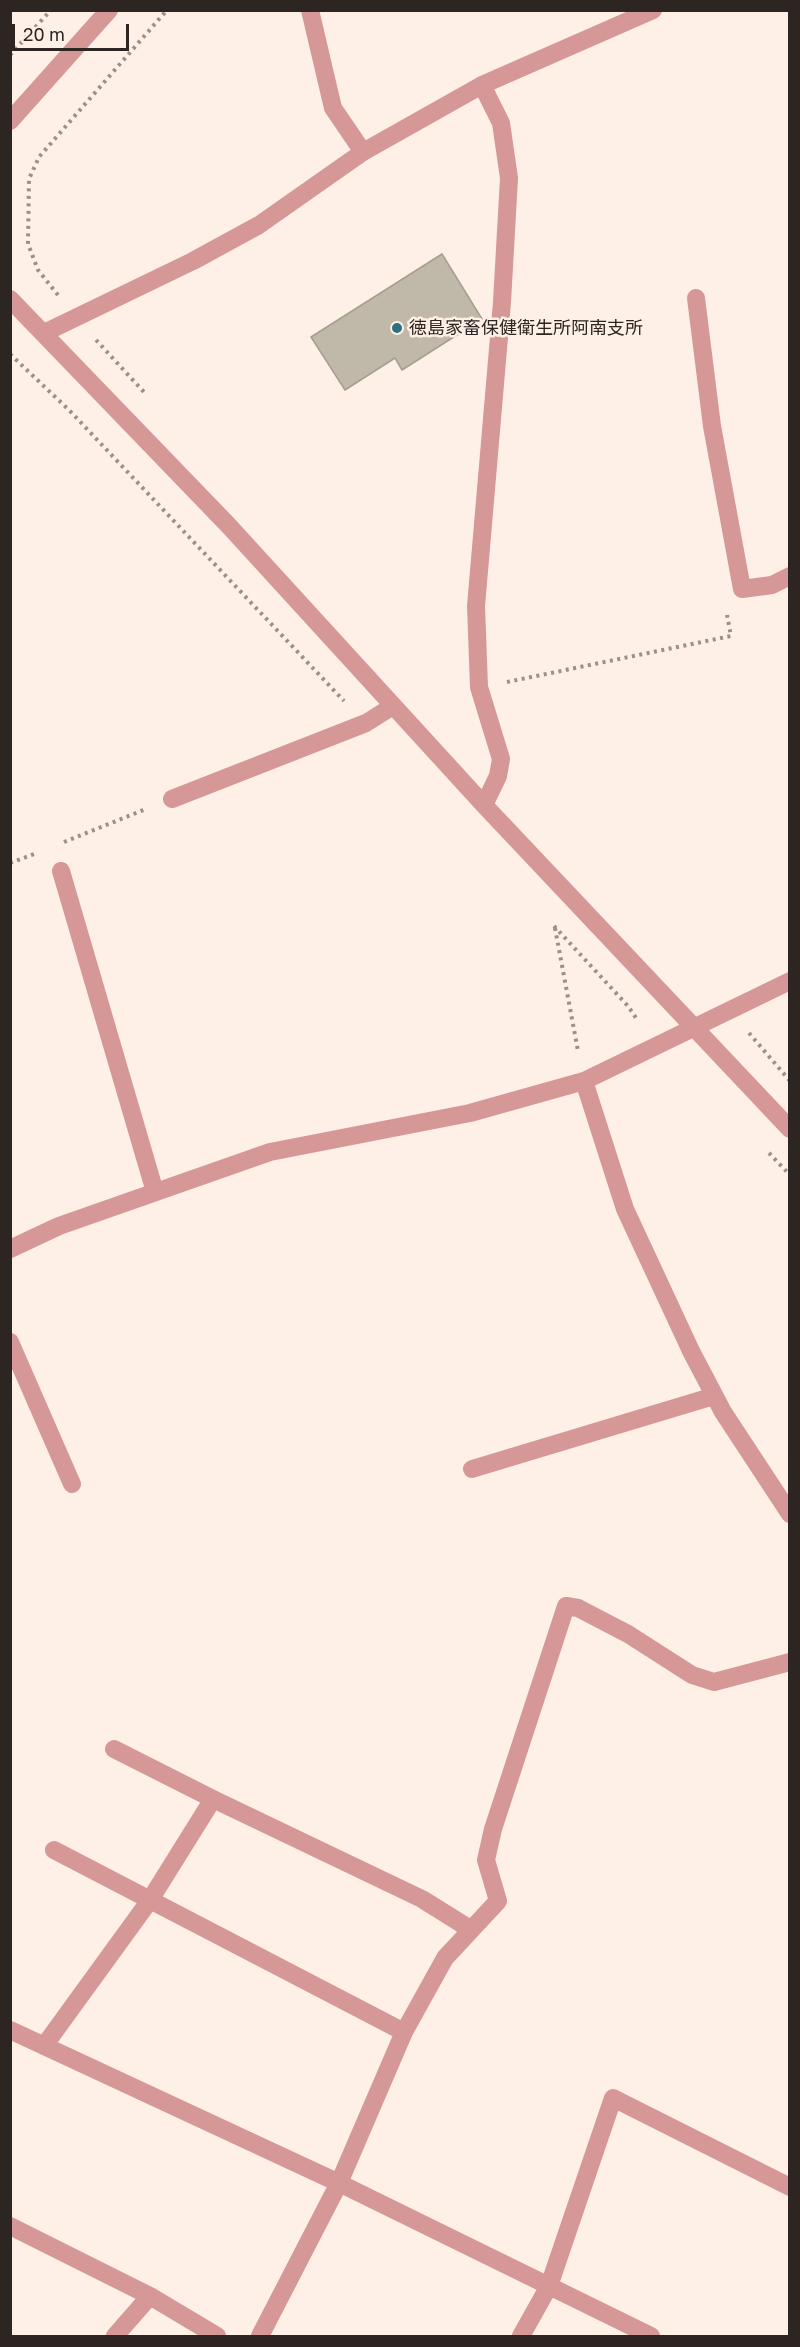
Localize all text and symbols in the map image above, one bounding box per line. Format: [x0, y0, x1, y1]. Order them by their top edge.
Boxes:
scale bar [15, 12, 132, 50]
text: 20 m [23, 23, 65, 45]
place label: 徳島家畜保健衛生所阿南支所 [409, 317, 643, 339]
marker: 徳島家畜保健衛生所阿南支所 [390, 321, 404, 335]

